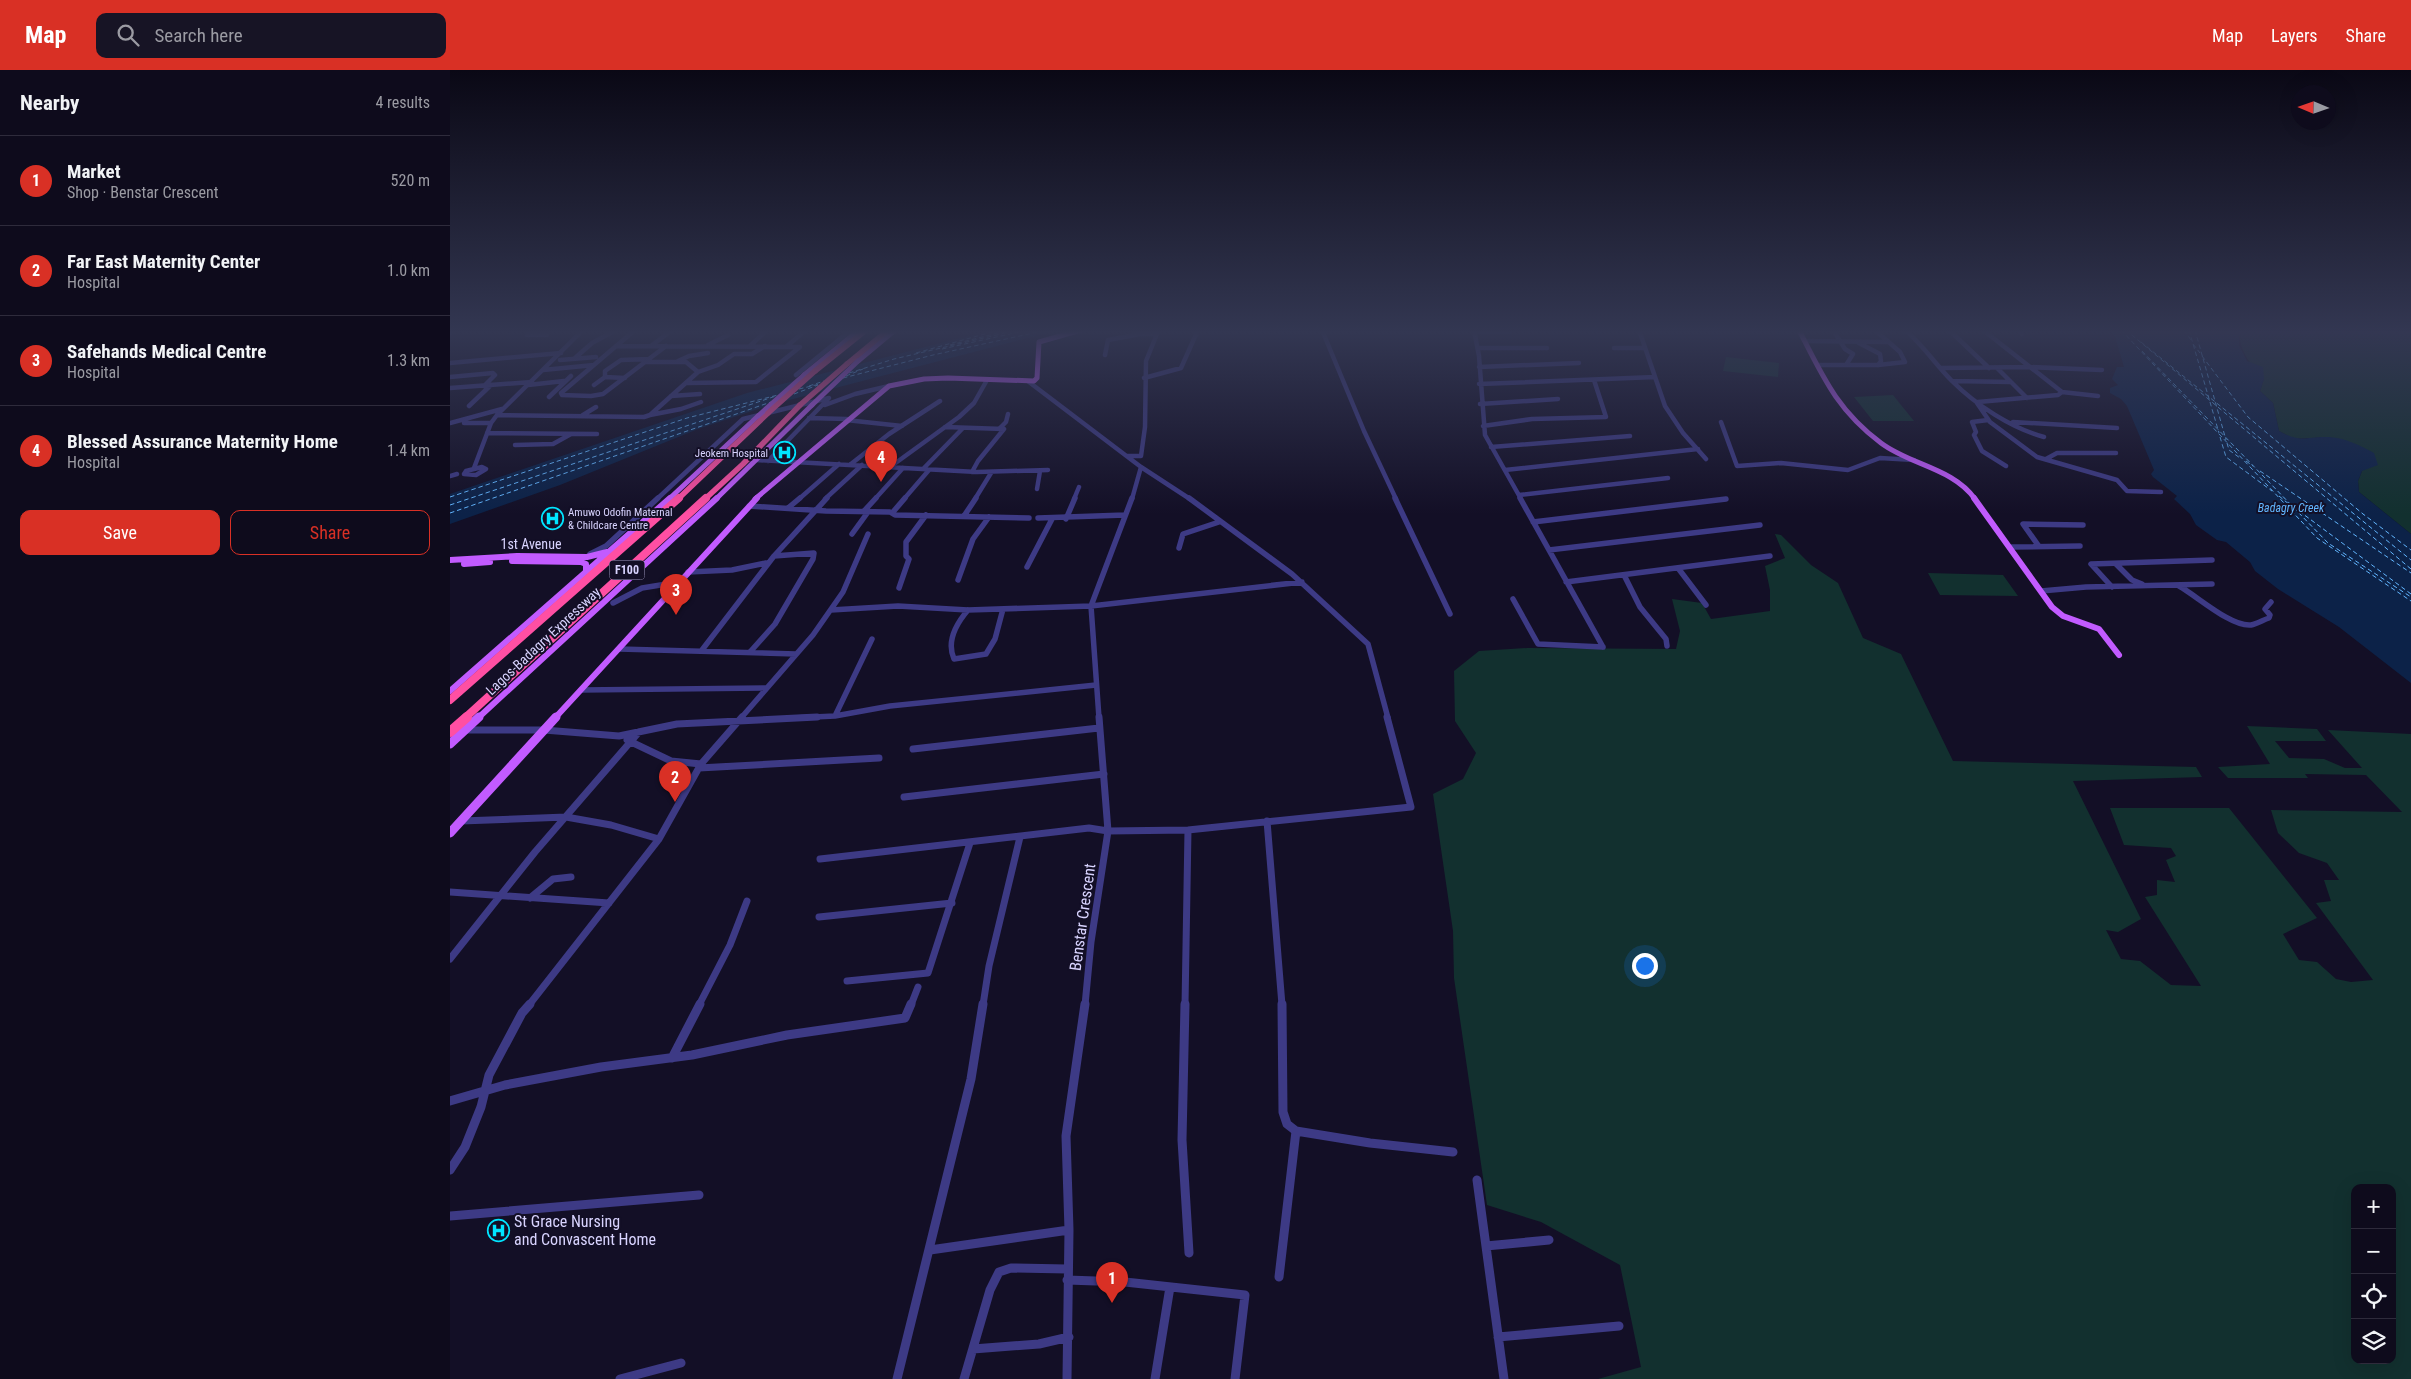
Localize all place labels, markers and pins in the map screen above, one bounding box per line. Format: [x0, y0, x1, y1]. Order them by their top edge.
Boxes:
hospital icon: Jeokem Hospital [772, 441, 796, 465]
pin: 4 [865, 441, 897, 482]
place label: Jeokem Hospital [695, 447, 768, 460]
hospital icon: Amuwo Odofin Maternal & Childcare Centre [540, 506, 564, 530]
place label: Amuwo Odofin Maternal & Childcare Centre [568, 506, 672, 532]
pin: 3 [660, 574, 692, 615]
pin: 2 [659, 761, 691, 802]
place label: St Grace Nursing and Convascent Home [514, 1212, 656, 1249]
hospital icon: St Grace Nursing and Convascent Home [486, 1218, 510, 1242]
pin: 1 [1096, 1262, 1128, 1303]

